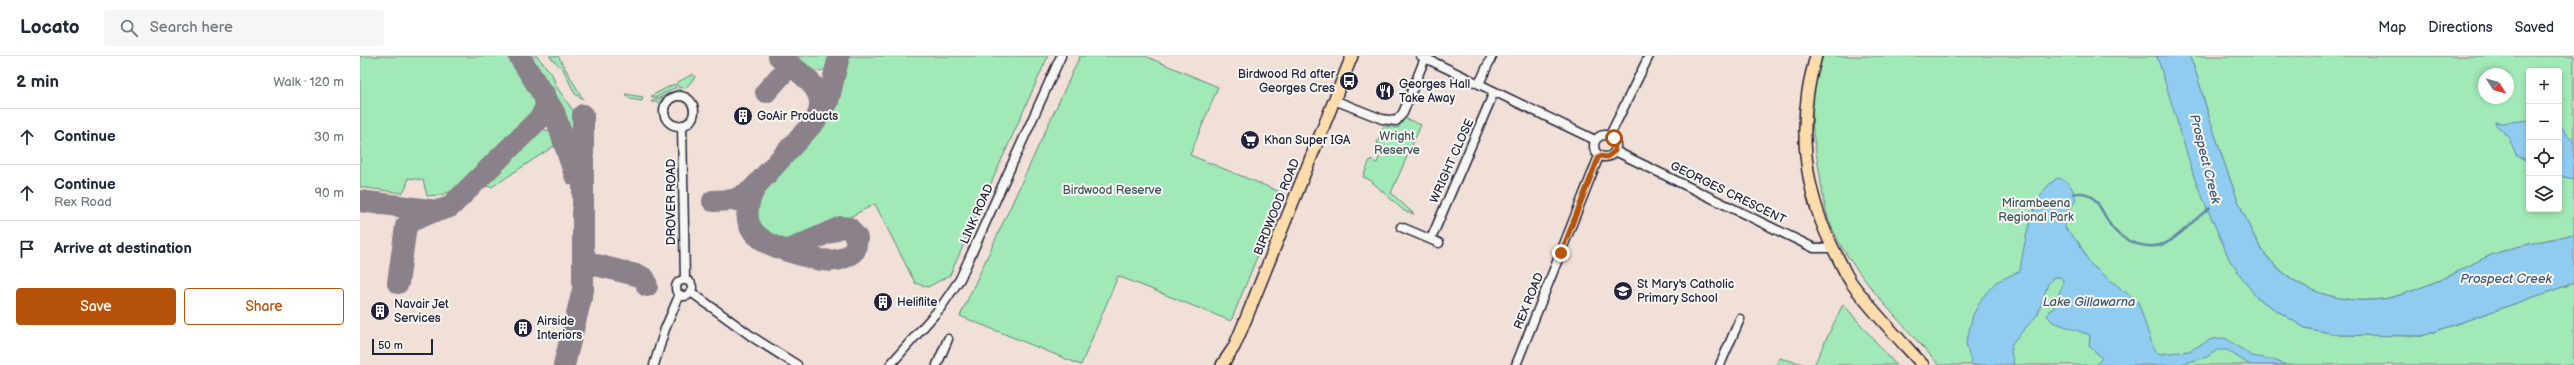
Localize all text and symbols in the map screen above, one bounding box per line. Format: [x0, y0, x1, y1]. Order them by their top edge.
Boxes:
search box [104, 10, 384, 46]
text: Locato [20, 16, 80, 39]
icon: search [118, 17, 140, 39]
text: Search here [150, 18, 233, 37]
text: Map [2378, 19, 2406, 36]
text: Directions [2428, 19, 2493, 36]
text: Saved [2515, 19, 2554, 36]
place label: Birdwood Rd after Georges Cres [1238, 67, 1336, 96]
north arrow [2478, 68, 2514, 104]
map controls [2526, 68, 2562, 212]
button: + [2526, 68, 2562, 104]
bus stop icon: Birdwood Rd after Georges Cres [1338, 70, 1360, 92]
text: 2 min [16, 72, 59, 92]
text: Walk · 120 m [273, 74, 344, 90]
place label: Georges Hall Take Away [1399, 77, 1470, 106]
restaurant icon: Georges Hall Take Away [1374, 80, 1396, 102]
button: − [2526, 104, 2562, 140]
building icon: GoAir Products [732, 105, 754, 127]
place label: GoAir Products [757, 109, 838, 124]
water label: Prospect Creek [2186, 113, 2224, 206]
street label: WRIGHT CLOSE [1427, 116, 1477, 206]
icon: ahead [16, 126, 38, 148]
text: Continue [54, 127, 116, 146]
text: 30 m [314, 129, 344, 145]
supermarket icon: Khan Super IGA [1239, 129, 1261, 151]
park label: Wright Reserve [1374, 129, 1420, 158]
route start [1605, 129, 1623, 147]
place label: Khan Super IGA [1264, 133, 1351, 148]
button: locate [2526, 140, 2562, 176]
street label: BIRDWOOD ROAD [1251, 156, 1303, 258]
street label: DROVER ROAD [664, 158, 679, 245]
street label: GEORGES CRESCENT [1668, 158, 1789, 228]
text: Continue [54, 175, 116, 194]
button: layers [2526, 176, 2562, 212]
street label: LINK ROAD [957, 181, 997, 246]
icon: ahead [16, 182, 38, 204]
park label: Birdwood Reserve [1062, 183, 1162, 198]
text: 90 m [315, 185, 344, 201]
text: Rex Road [54, 194, 112, 210]
park label: Mirambeena Regional Park [1998, 196, 2074, 225]
icon: arrive [16, 238, 38, 260]
text: Arrive at destination [54, 239, 192, 258]
route end [1552, 244, 1570, 262]
street label: REX ROAD [1511, 270, 1547, 332]
water label: Prospect Creek [2460, 271, 2552, 287]
place label: St Mary's Catholic Primary School [1637, 277, 1734, 306]
school or university icon: St Mary's Catholic Primary School [1612, 280, 1634, 302]
button: Save [16, 288, 176, 325]
button: Share [184, 288, 344, 325]
building icon: Heliflite [872, 291, 894, 313]
water label: Lake Gillawarna [2043, 294, 2135, 310]
place label: Heliflite [897, 295, 937, 310]
place label: Navair Jet Services [394, 297, 449, 326]
building icon: Navair Jet Services [369, 300, 391, 322]
place label: Airside Interiors [537, 314, 582, 343]
building icon: Airside Interiors [512, 317, 534, 339]
scale bar [372, 337, 433, 356]
text: 50 m [378, 339, 403, 352]

